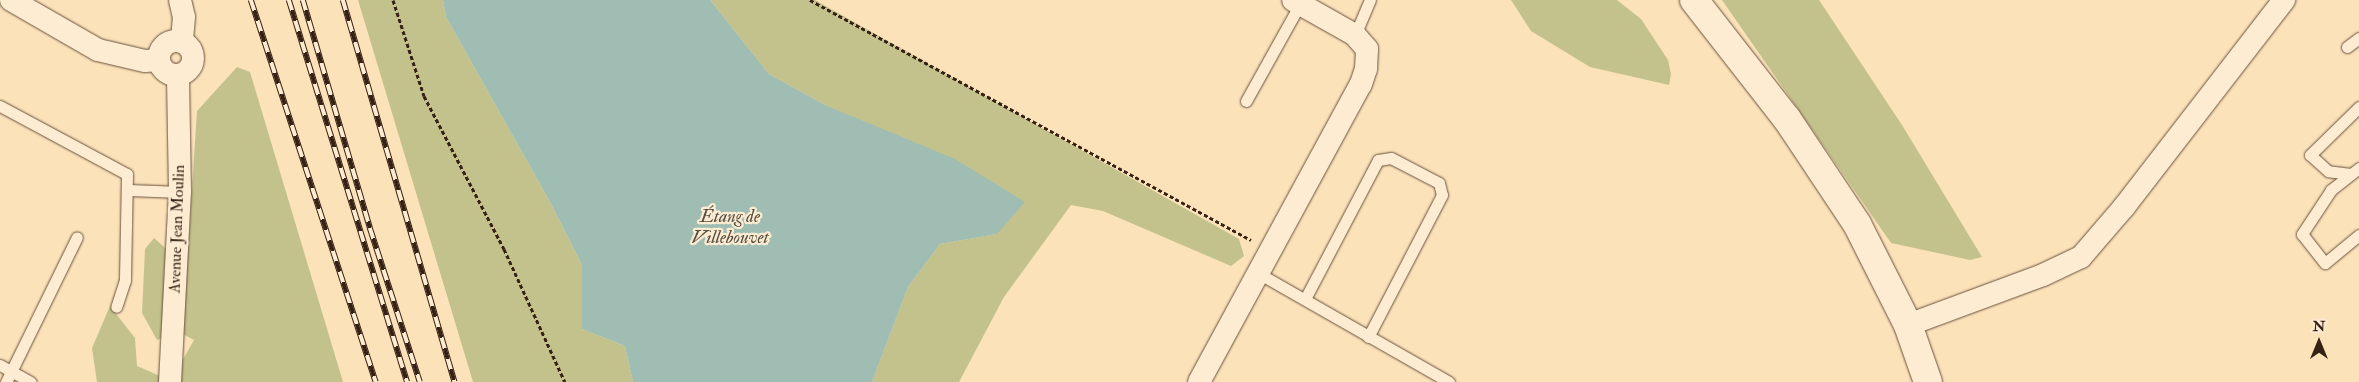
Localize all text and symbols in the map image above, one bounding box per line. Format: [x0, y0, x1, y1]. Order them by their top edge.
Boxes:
street label: Avenue Jean Moulin [165, 164, 189, 294]
water label: Étang de Villebouvet [691, 207, 769, 250]
north arrow [2294, 317, 2344, 367]
text: N [2313, 318, 2325, 335]

